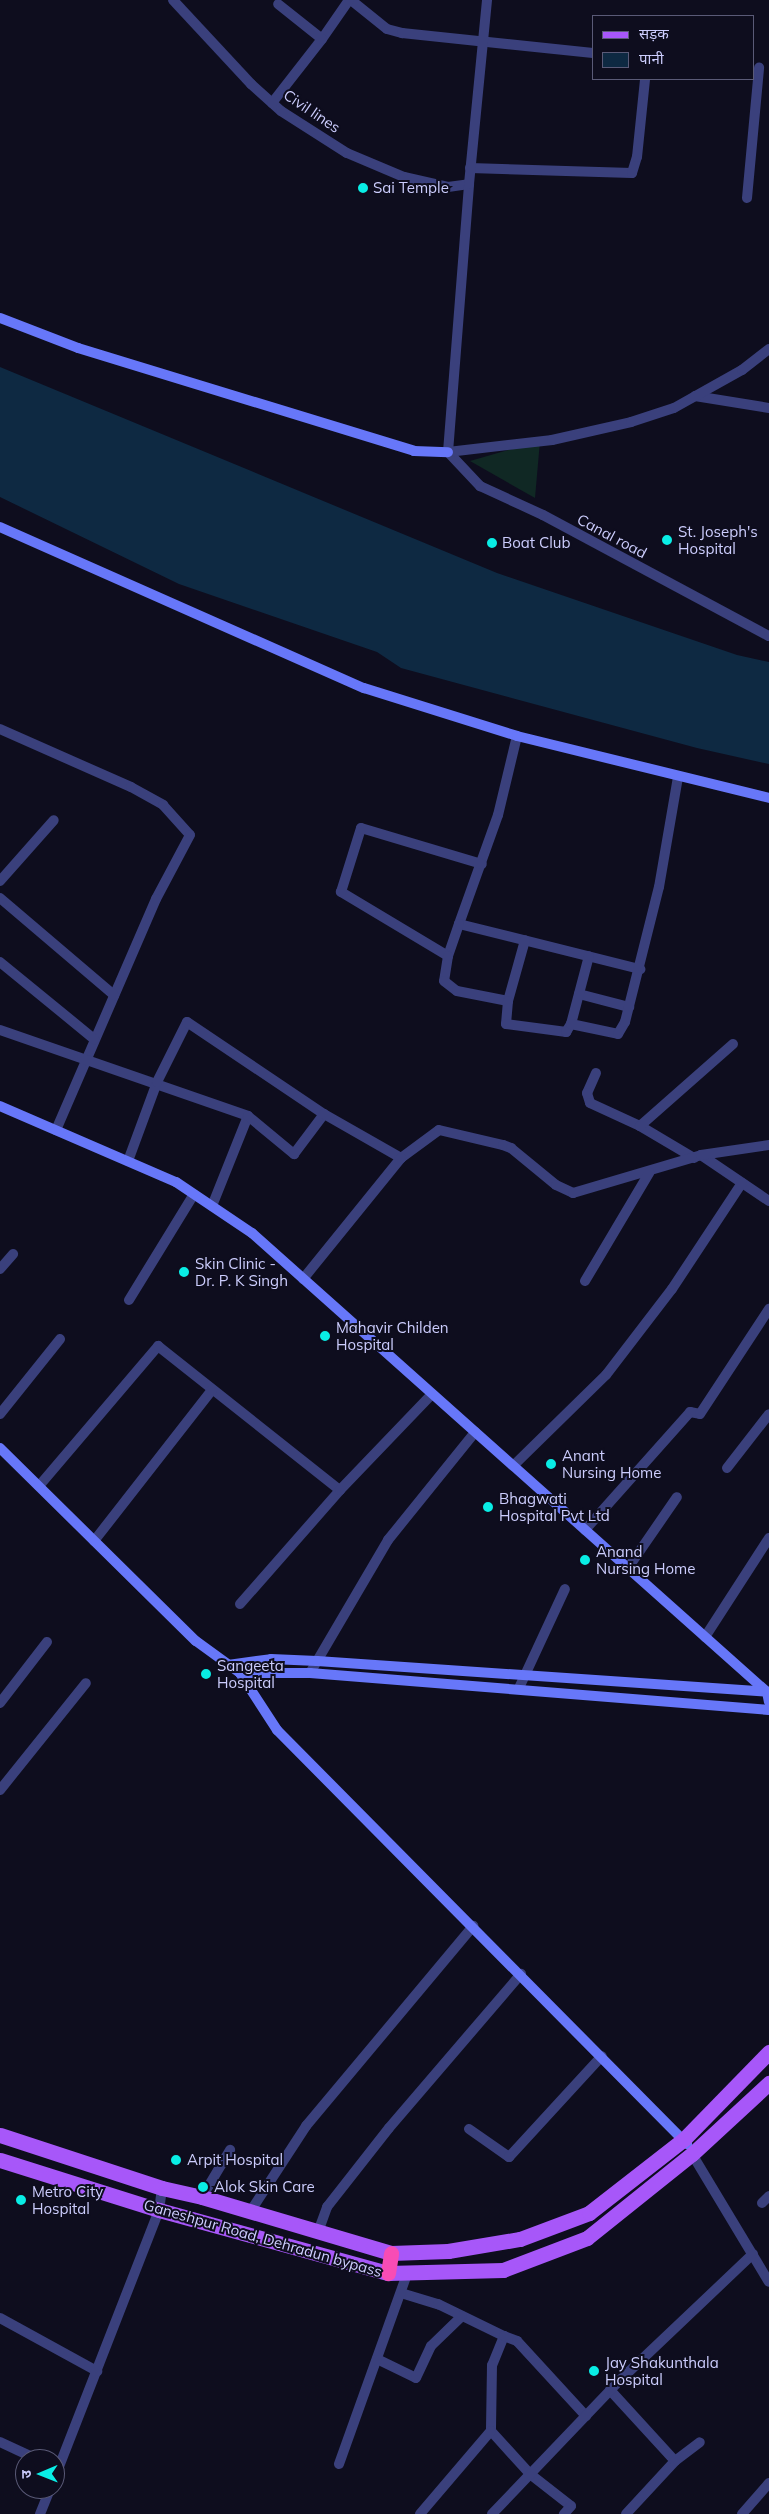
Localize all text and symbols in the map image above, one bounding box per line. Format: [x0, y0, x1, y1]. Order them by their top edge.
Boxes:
legend [592, 15, 754, 80]
text: सड़क [639, 24, 669, 43]
text: पानी [639, 49, 664, 68]
street label: Civil lines [280, 86, 344, 136]
place label: Sai Temple [373, 179, 449, 197]
marker: Sai Temple [357, 182, 369, 194]
street label: Canal road [574, 510, 650, 562]
place label: St. Joseph's Hospital [678, 522, 758, 557]
marker: St. Joseph's Hospital [660, 533, 674, 547]
place label: Boat Club [502, 534, 570, 552]
marker: Boat Club [486, 537, 498, 549]
place label: Skin Clinic - Dr. P. K Singh [195, 1254, 288, 1289]
marker: Skin Clinic - Dr. P. K Singh [177, 1265, 191, 1279]
place label: Mahavir Childen Hospital [336, 1318, 449, 1353]
marker: Mahavir Childen Hospital [318, 1329, 332, 1343]
place label: Anant Nursing Home [562, 1446, 661, 1481]
marker: Anant Nursing Home [544, 1457, 558, 1471]
place label: Bhagwati Hospital Pvt Ltd [499, 1489, 610, 1524]
marker: Bhagwati Hospital Pvt Ltd [481, 1500, 495, 1514]
place label: Anand Nursing Home [596, 1542, 695, 1577]
marker: Anand Nursing Home [578, 1553, 592, 1567]
place label: Sangeeta Hospital [217, 1656, 284, 1691]
marker: Sangeeta Hospital [199, 1667, 213, 1681]
place label: Arpit Hospital [187, 2151, 283, 2169]
marker: Arpit Hospital [169, 2153, 183, 2167]
place label: Alok Skin Care [214, 2178, 315, 2196]
marker: Alok Skin Care [196, 2180, 210, 2194]
place label: Metro City Hospital [32, 2182, 103, 2217]
marker: Metro City Hospital [14, 2193, 28, 2207]
street label: Ganeshpur Road, Dehradun bypass [142, 2195, 384, 2281]
place label: Jay Shakunthala Hospital [605, 2353, 719, 2388]
marker: Jay Shakunthala Hospital [587, 2364, 601, 2378]
north arrow [15, 2449, 65, 2499]
text: उ [17, 2470, 35, 2479]

